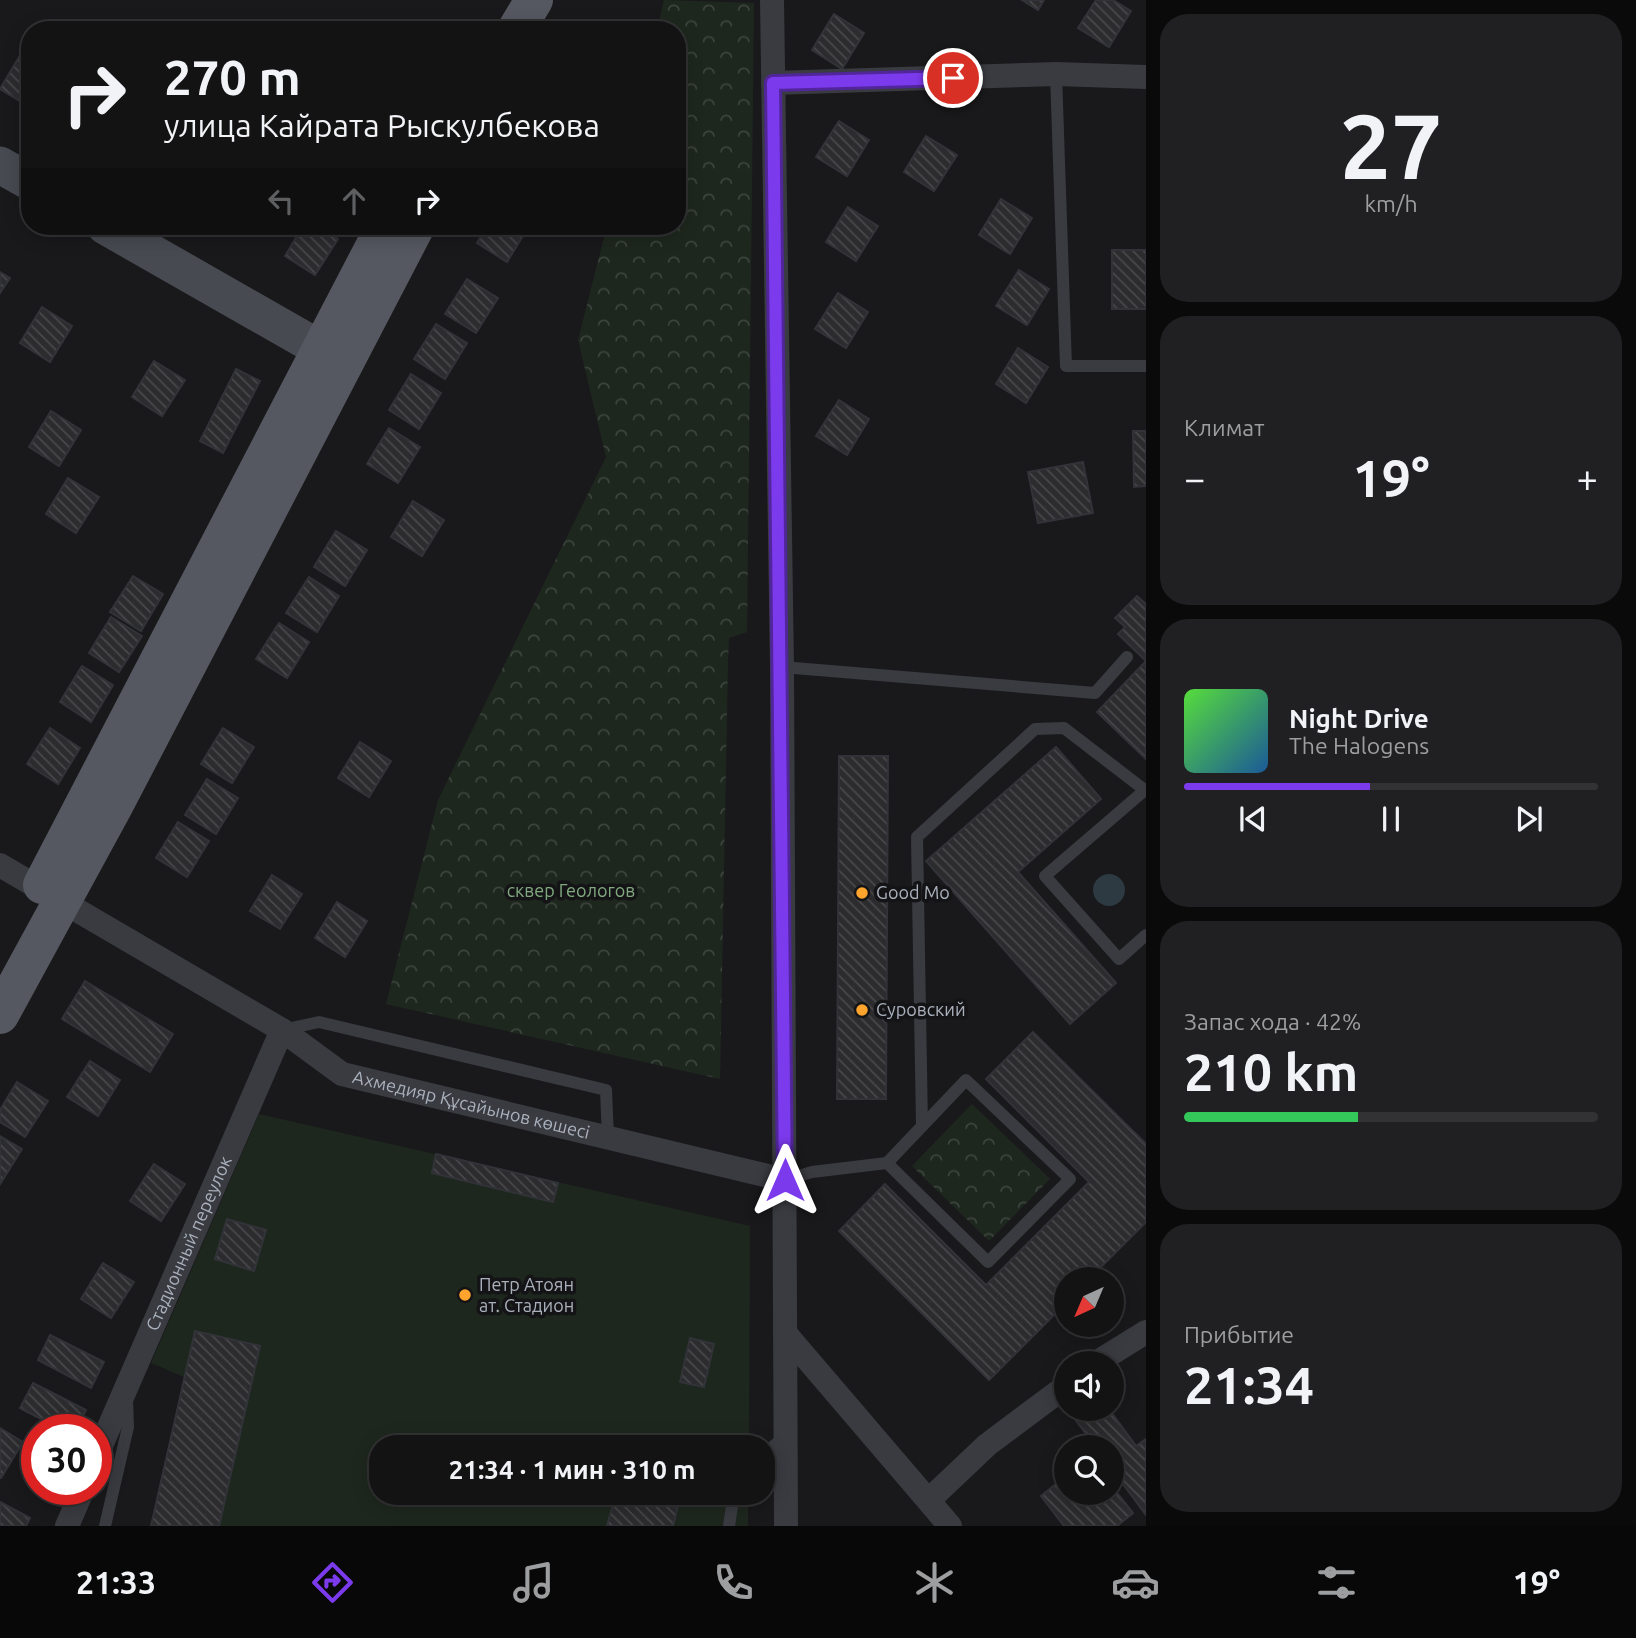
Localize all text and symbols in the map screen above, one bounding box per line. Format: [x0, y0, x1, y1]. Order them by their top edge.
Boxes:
pin [923, 48, 983, 108]
icon: right [49, 49, 140, 140]
text: 270 m [164, 49, 301, 104]
icon: arrive [934, 59, 972, 97]
text: 27 [1340, 94, 1442, 196]
text: улица Кайрата Рыскулбекова [164, 107, 600, 143]
icon: left [262, 182, 300, 220]
icon: ahead [335, 182, 373, 220]
icon: right [408, 182, 446, 220]
text: km/h [1364, 191, 1418, 216]
text: Климат [1184, 415, 1264, 440]
text: 19° [1352, 449, 1430, 507]
text: − [1184, 457, 1205, 499]
text: + [1577, 457, 1598, 499]
text: Night Drive [1289, 704, 1429, 733]
text: The Halogens [1289, 733, 1429, 758]
icon: previous [1234, 800, 1272, 838]
icon: pause [1372, 800, 1410, 838]
icon: next [1510, 800, 1548, 838]
park label: сквер Геологов [507, 880, 635, 900]
place label: Good Mo [876, 882, 950, 902]
marker: Good Mo [854, 885, 870, 901]
place label: Суровский [876, 999, 966, 1019]
marker: Суровский [854, 1002, 870, 1018]
text: Запас хода · 42% [1184, 1009, 1361, 1034]
text: 210 km [1184, 1043, 1358, 1101]
street label: Ахмедияр Құсайынов көшесі [351, 1066, 592, 1142]
position arrow [748, 1143, 822, 1217]
street label: Стадионный переулок [141, 1153, 235, 1333]
north arrow [1054, 1267, 1124, 1337]
map controls [1054, 1267, 1124, 1505]
place label: Петр Атоян ат. Стадион [479, 1274, 574, 1315]
marker: Петр Атоян ат. Стадион [457, 1287, 473, 1303]
text: Прибытие [1184, 1322, 1294, 1347]
button: sound [1054, 1351, 1124, 1421]
text: 21:34 [1184, 1356, 1314, 1414]
speed limit sign: 30 [21, 1414, 112, 1505]
button: search [1054, 1435, 1124, 1505]
text: 21:34 · 1 мин · 310 m [449, 1455, 695, 1484]
icon: directions [308, 1558, 357, 1607]
icon: music [509, 1558, 558, 1607]
icon: phone [709, 1558, 758, 1607]
icon: climate [910, 1558, 959, 1607]
icon: car [1111, 1558, 1160, 1607]
icon: filters [1312, 1558, 1361, 1607]
text: 21:33 [76, 1564, 156, 1600]
text: 19° [1513, 1564, 1560, 1600]

